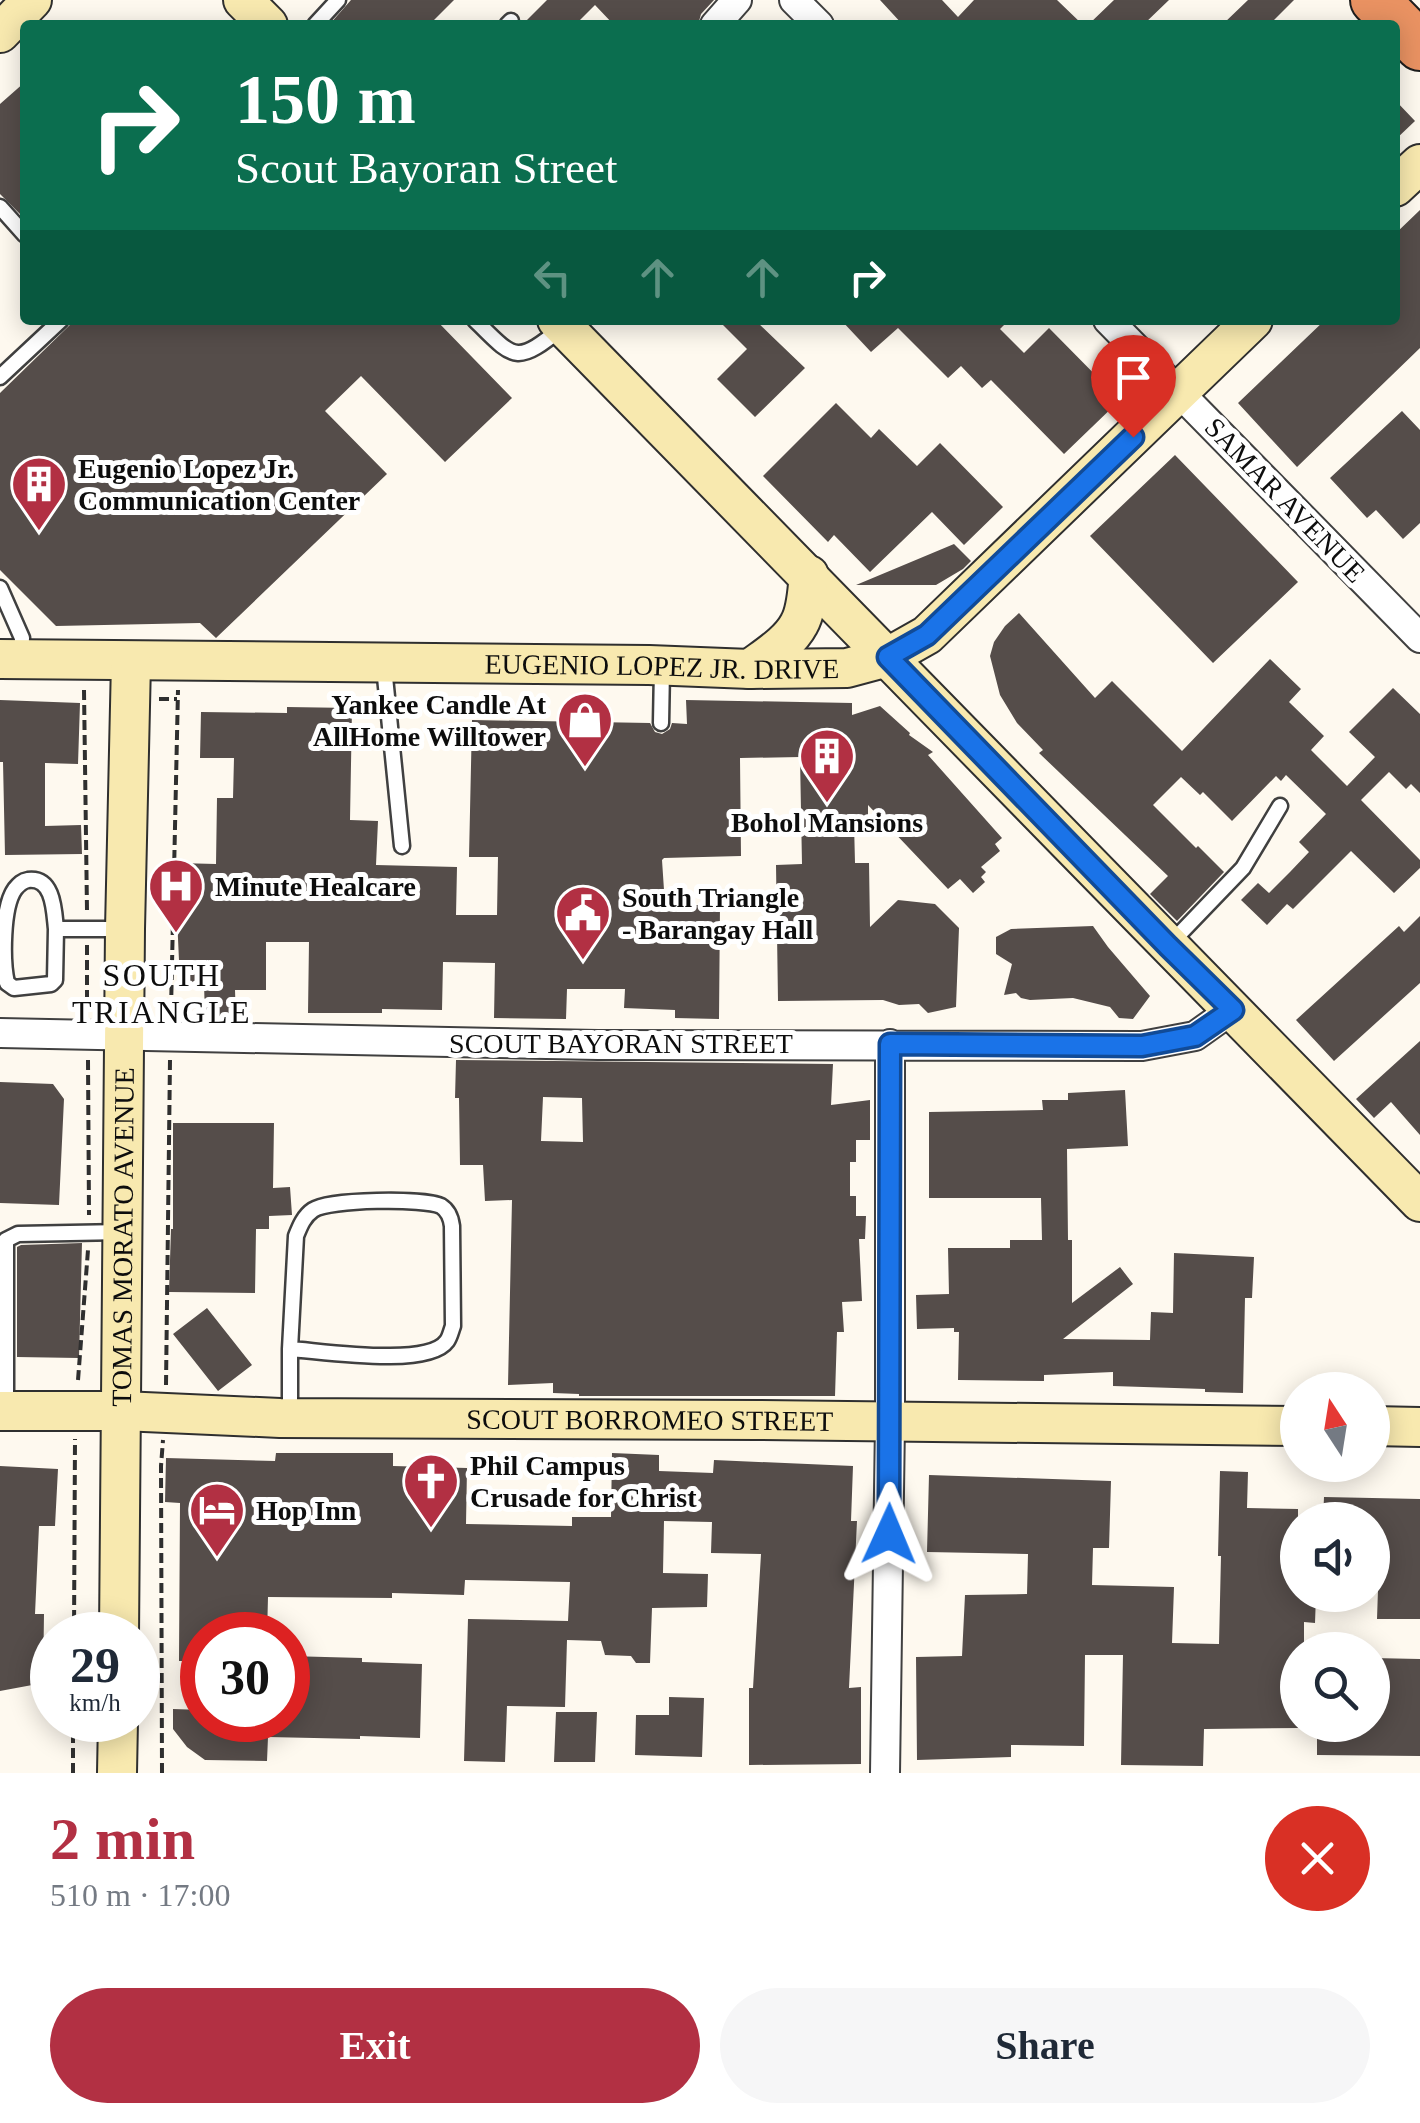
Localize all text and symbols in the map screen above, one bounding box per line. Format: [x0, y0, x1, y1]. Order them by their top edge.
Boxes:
icon: right [70, 60, 200, 190]
text: 150 m [235, 61, 416, 138]
text: Scout Bayoran Street [235, 143, 617, 193]
icon: left [525, 250, 580, 305]
icon: ahead [630, 250, 685, 305]
icon: ahead [735, 250, 790, 305]
icon: right [840, 250, 895, 305]
pin [1091, 335, 1176, 438]
icon: arrive [1106, 350, 1161, 405]
street label: SAMAR AVENUE [1199, 411, 1371, 589]
place label: Eugenio Lopez Jr. Communication Center [78, 453, 360, 516]
building icon: Eugenio Lopez Jr. Communication Center [9, 454, 69, 533]
street label: EUGENIO LOPEZ JR. DRIVE [484, 648, 839, 685]
place label: Yankee Candle At AllHome Willtower [313, 689, 547, 752]
shop icon: Yankee Candle At AllHome Willtower [555, 690, 615, 769]
building icon: Bohol Mansions [797, 726, 857, 805]
place label: Bohol Mansions [731, 807, 923, 838]
hospital icon: Minute Healcare [146, 856, 206, 935]
place label: Minute Healcare [215, 871, 416, 902]
place label: South Triangle - Barangay Hall [622, 882, 814, 945]
public building icon: South Triangle - Barangay Hall [553, 883, 613, 962]
district label: SOUTH TRIANGLE [72, 957, 252, 1030]
street label: SCOUT BAYORAN STREET [449, 1028, 793, 1059]
street label: TOMAS MORATO AVENUE [105, 1067, 139, 1407]
north arrow [1280, 1372, 1390, 1482]
map controls [1280, 1372, 1390, 1742]
street label: SCOUT BORROMEO STREET [466, 1403, 833, 1436]
place label: Phil Campus Crusade for Christ [470, 1450, 697, 1513]
church icon: Phil Campus Crusade for Christ [401, 1451, 461, 1530]
hotel icon: Hop Inn [187, 1480, 247, 1559]
position arrow [837, 1482, 941, 1586]
place label: Hop Inn [256, 1495, 357, 1526]
button: sound [1280, 1502, 1390, 1612]
speed limit sign: 30 [180, 1612, 310, 1742]
button: search [1280, 1632, 1390, 1742]
text: 29 [70, 1637, 120, 1693]
text: km/h [69, 1689, 121, 1716]
text: 2 min [50, 1806, 195, 1872]
button: close [1265, 1806, 1370, 1911]
text: 510 m · 17:00 [50, 1877, 230, 1913]
button: Exit [50, 1988, 700, 2103]
button: Share [720, 1988, 1370, 2103]

